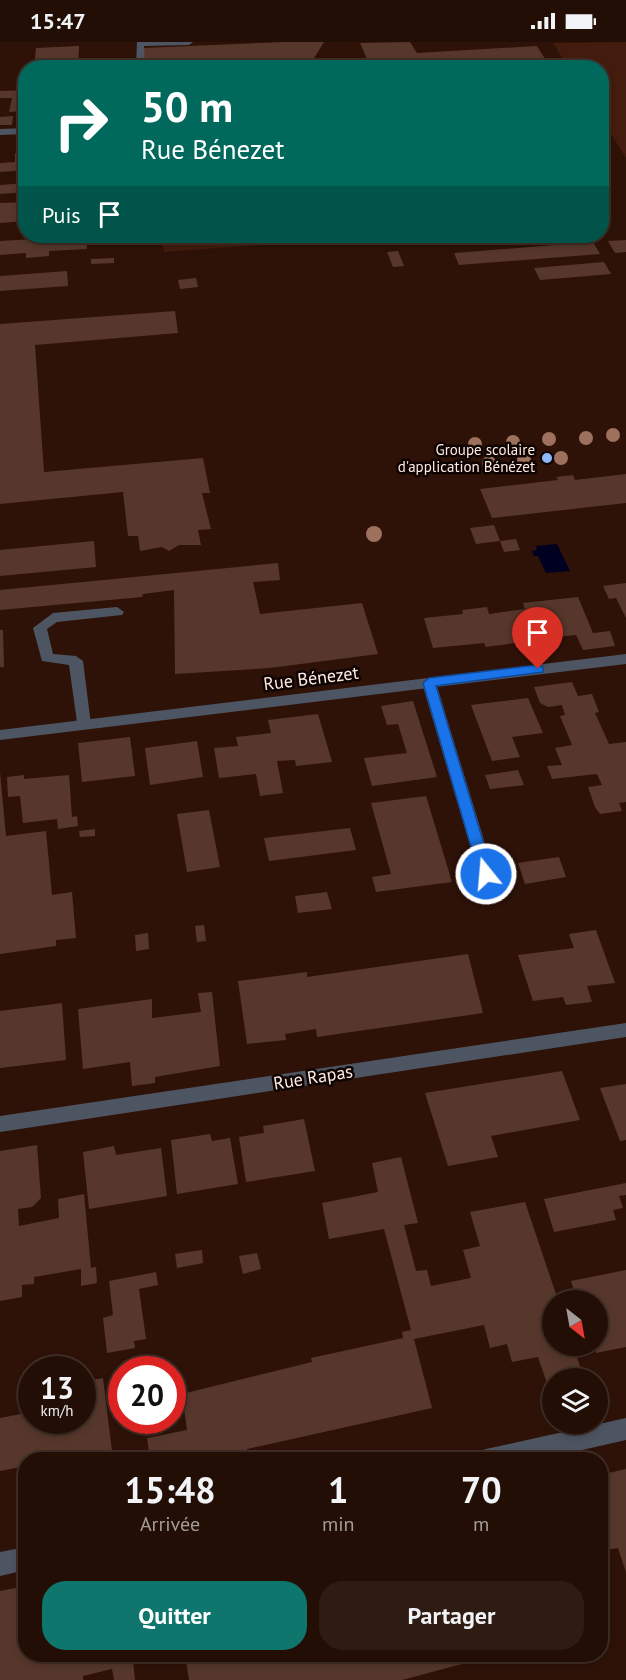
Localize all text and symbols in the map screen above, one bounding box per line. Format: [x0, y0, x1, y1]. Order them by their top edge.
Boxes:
text: 15:47 [30, 7, 86, 35]
text: 50 m [141, 79, 233, 134]
icon: right [42, 84, 120, 162]
text: Rue Bénezet [141, 132, 284, 166]
icon: arrive [93, 198, 126, 231]
text: Puis [42, 201, 81, 229]
place label: Groupe scolaire d'application Bénézet [398, 440, 535, 476]
marker: Groupe scolaire d'application Bénézet [540, 451, 554, 465]
pin [512, 607, 563, 669]
icon: arrive [521, 616, 554, 649]
street label: Rue Bénezet [262, 661, 360, 695]
position arrow [454, 842, 518, 906]
street label: Rue Rapas [272, 1059, 354, 1095]
north arrow [542, 1290, 608, 1356]
map controls [542, 1290, 608, 1434]
speed limit sign: 20 [108, 1356, 186, 1434]
text: 13 [40, 1368, 74, 1407]
button: layers [542, 1368, 608, 1434]
text: km/h [41, 1401, 73, 1420]
text: 15:48 [124, 1466, 216, 1513]
text: 1 [328, 1466, 348, 1513]
text: 70 [461, 1466, 502, 1513]
text: Arrivée [140, 1511, 200, 1537]
text: min [322, 1511, 355, 1537]
text: m [473, 1511, 489, 1537]
button: Quitter [42, 1581, 307, 1650]
button: Partager [319, 1581, 584, 1650]

